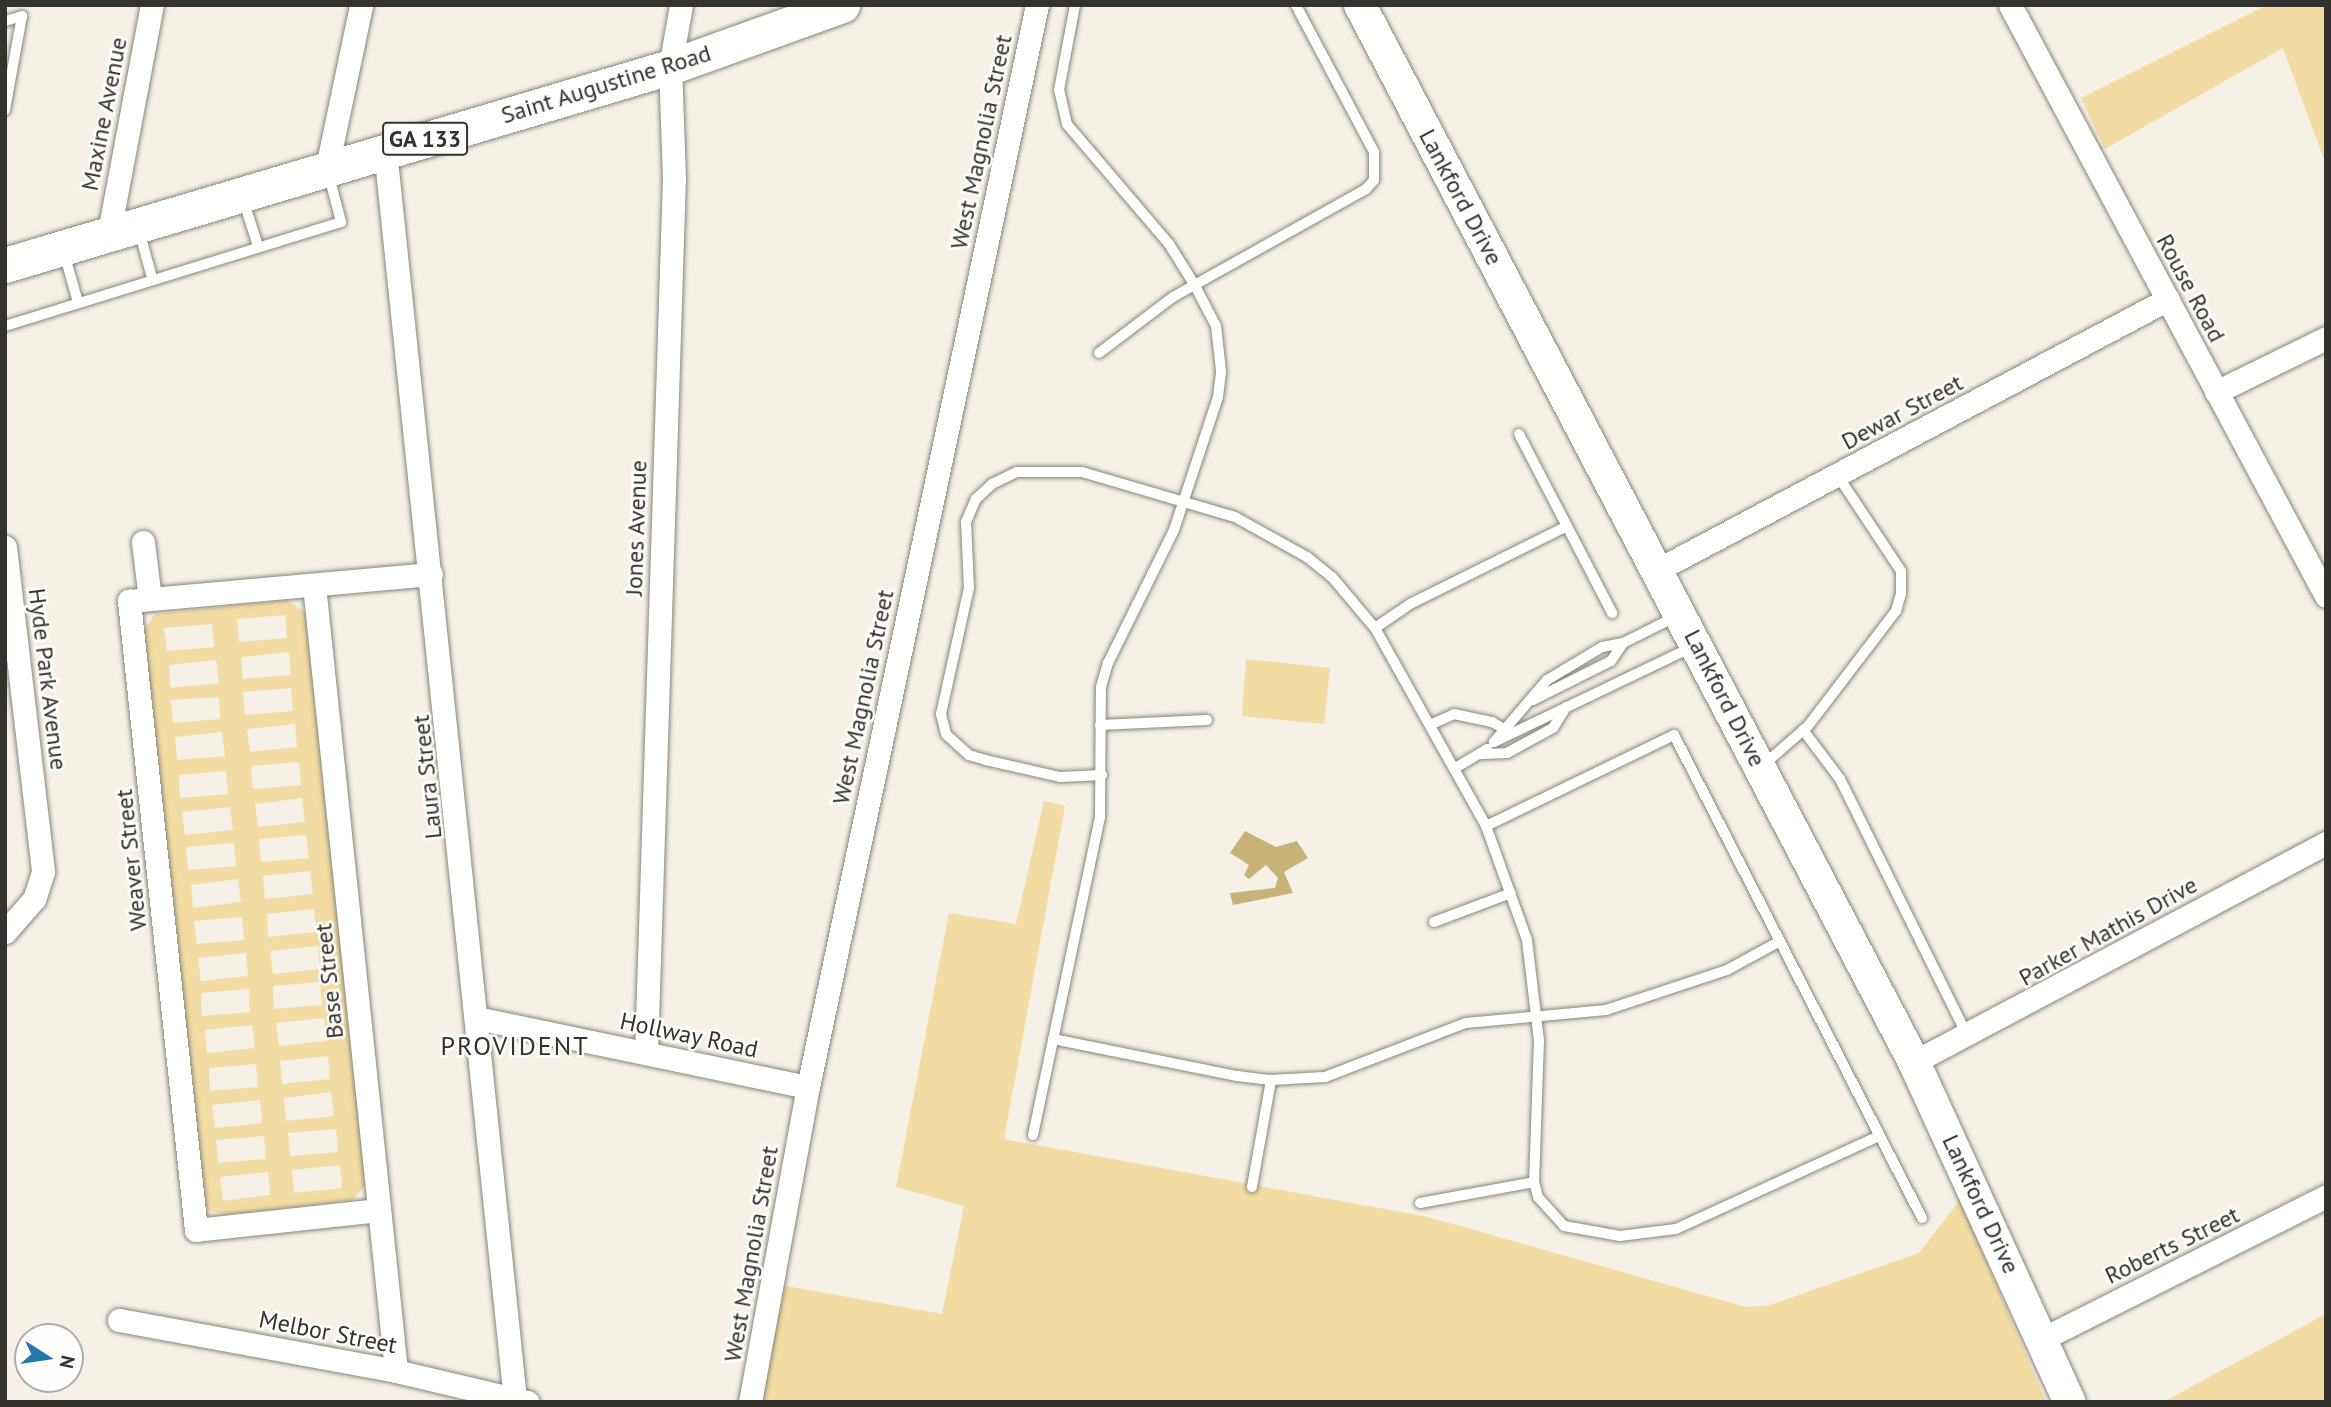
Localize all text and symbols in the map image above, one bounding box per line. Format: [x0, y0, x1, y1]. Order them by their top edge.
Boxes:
street label: West Magnolia Street [944, 32, 1018, 252]
street label: Maxine Avenue [75, 35, 133, 193]
street label: Saint Augustine Road [497, 38, 715, 130]
road number: GA 133 [381, 120, 469, 158]
street label: Lankford Drive [1413, 124, 1509, 270]
street label: Rouse Road [2150, 229, 2232, 347]
street label: Dewar Street [1837, 368, 1967, 456]
street label: Jones Avenue [619, 459, 653, 597]
street label: Hyde Park Avenue [22, 586, 74, 772]
street label: West Magnolia Street [826, 587, 900, 807]
street label: Lankford Drive [1678, 625, 1772, 771]
street label: Laura Street [406, 714, 448, 840]
street label: Weaver Street [109, 788, 153, 932]
street label: Parker Mathis Drive [2014, 870, 2202, 992]
street label: Base Street [309, 922, 349, 1040]
street label: Hollway Road [617, 1006, 761, 1064]
district label: PROVIDENT [442, 1030, 588, 1062]
street label: Lankford Drive [1936, 1130, 2026, 1278]
street label: West Magnolia Street [718, 1144, 784, 1364]
street label: Roberts Street [2100, 1200, 2244, 1290]
street label: Melbor Street [257, 1305, 399, 1359]
north arrow [14, 1323, 84, 1393]
text: N [55, 1353, 81, 1371]

